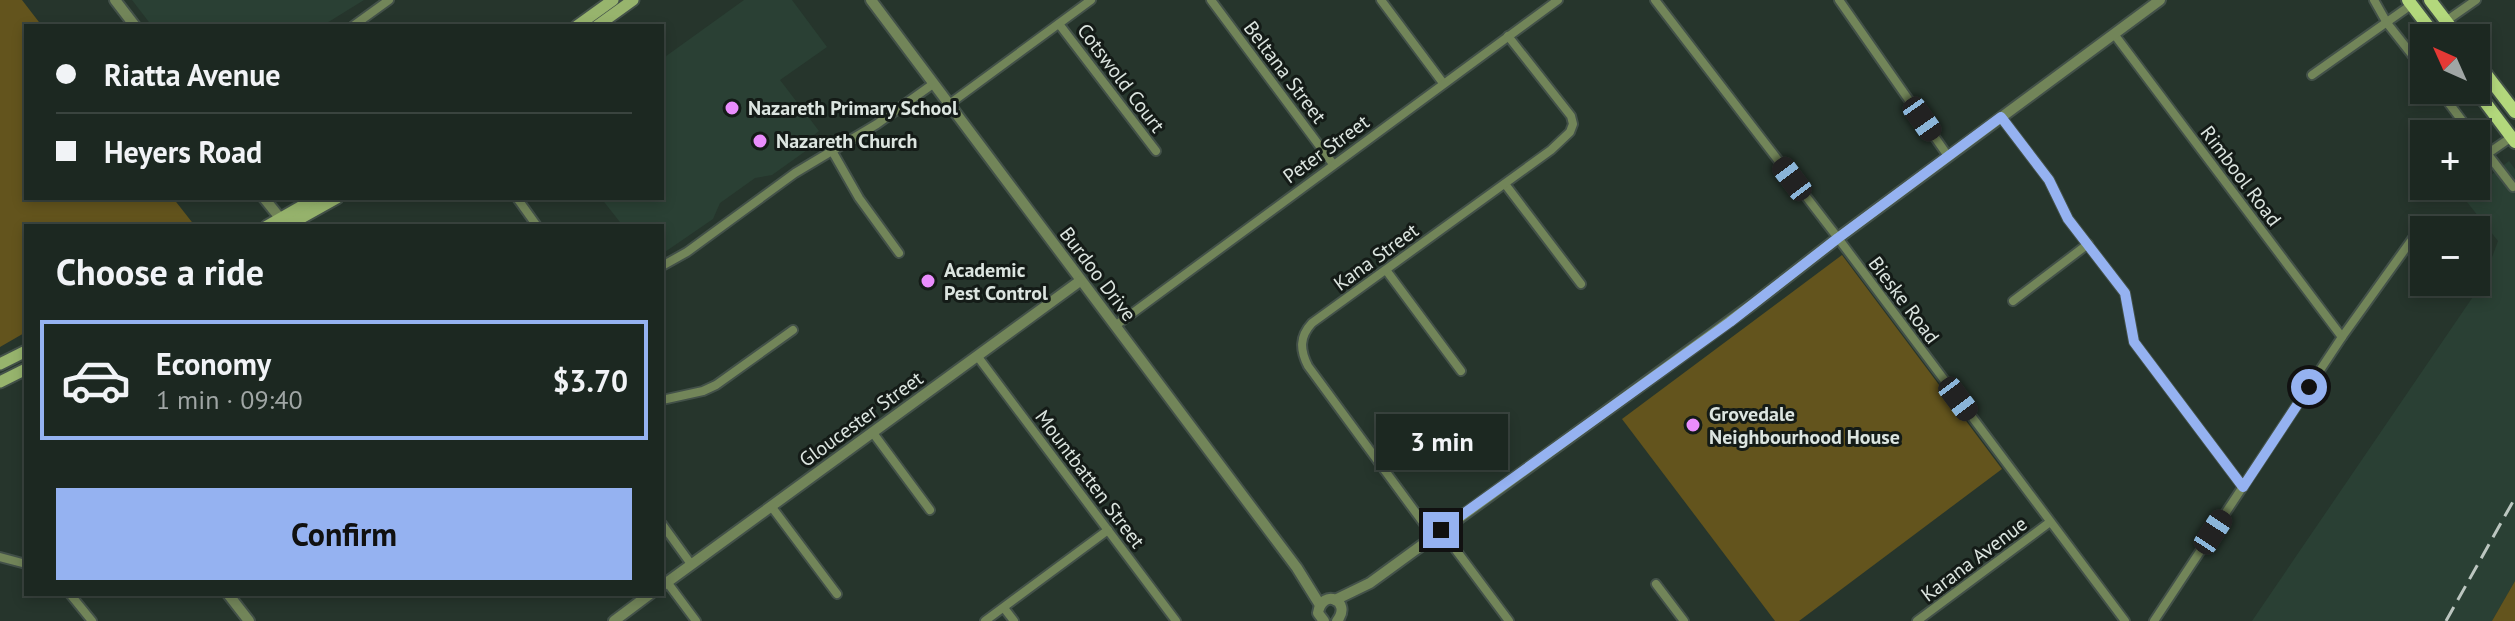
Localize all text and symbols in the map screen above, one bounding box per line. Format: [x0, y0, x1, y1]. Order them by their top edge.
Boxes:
street label: Beltana Street [1238, 16, 1332, 129]
street label: Cotswold Court [1071, 18, 1171, 138]
north arrow [2410, 24, 2490, 104]
map controls [2410, 24, 2490, 296]
text: Riatta Avenue [104, 55, 281, 94]
car [1898, 92, 1946, 146]
place label: Nazareth Primary School [748, 95, 958, 121]
marker: Nazareth Primary School [723, 99, 741, 117]
street label: Peter Street [1278, 109, 1374, 189]
button: + [2410, 120, 2490, 200]
street label: Rimbool Road [2195, 121, 2287, 231]
place label: Nazareth Church [776, 128, 917, 154]
text: Heyers Road [104, 132, 262, 171]
marker: Nazareth Church [751, 132, 769, 150]
car [1768, 153, 1816, 205]
button: − [2410, 216, 2490, 296]
street label: Kana Street [1328, 217, 1424, 297]
street label: Burdoo Drive [1054, 222, 1142, 326]
text: Choose a ride [56, 248, 264, 295]
street label: Bieske Road [1863, 251, 1945, 349]
place label: Academic Pest Control [944, 257, 1048, 306]
marker: Academic Pest Control [919, 272, 937, 290]
icon: car [60, 344, 132, 416]
text: Economy [156, 344, 271, 383]
text: $3.70 [553, 361, 628, 400]
street label: Gloucester Street [794, 365, 928, 473]
route start [2291, 369, 2327, 405]
car [1934, 373, 1982, 425]
text: 1 min · 09:40 [156, 383, 303, 416]
place label: Grovedale Neighbourhood House [1709, 401, 1900, 450]
street label: Mountbatten Street [1029, 405, 1151, 554]
callout: 3 min [1375, 414, 1507, 470]
marker: Grovedale Neighbourhood House [1684, 416, 1702, 434]
text: 3 min [1410, 425, 1474, 458]
button: Confirm [56, 488, 632, 580]
car [2190, 505, 2236, 559]
street label: Karana Avenue [1916, 511, 2032, 607]
route end [1423, 512, 1459, 548]

